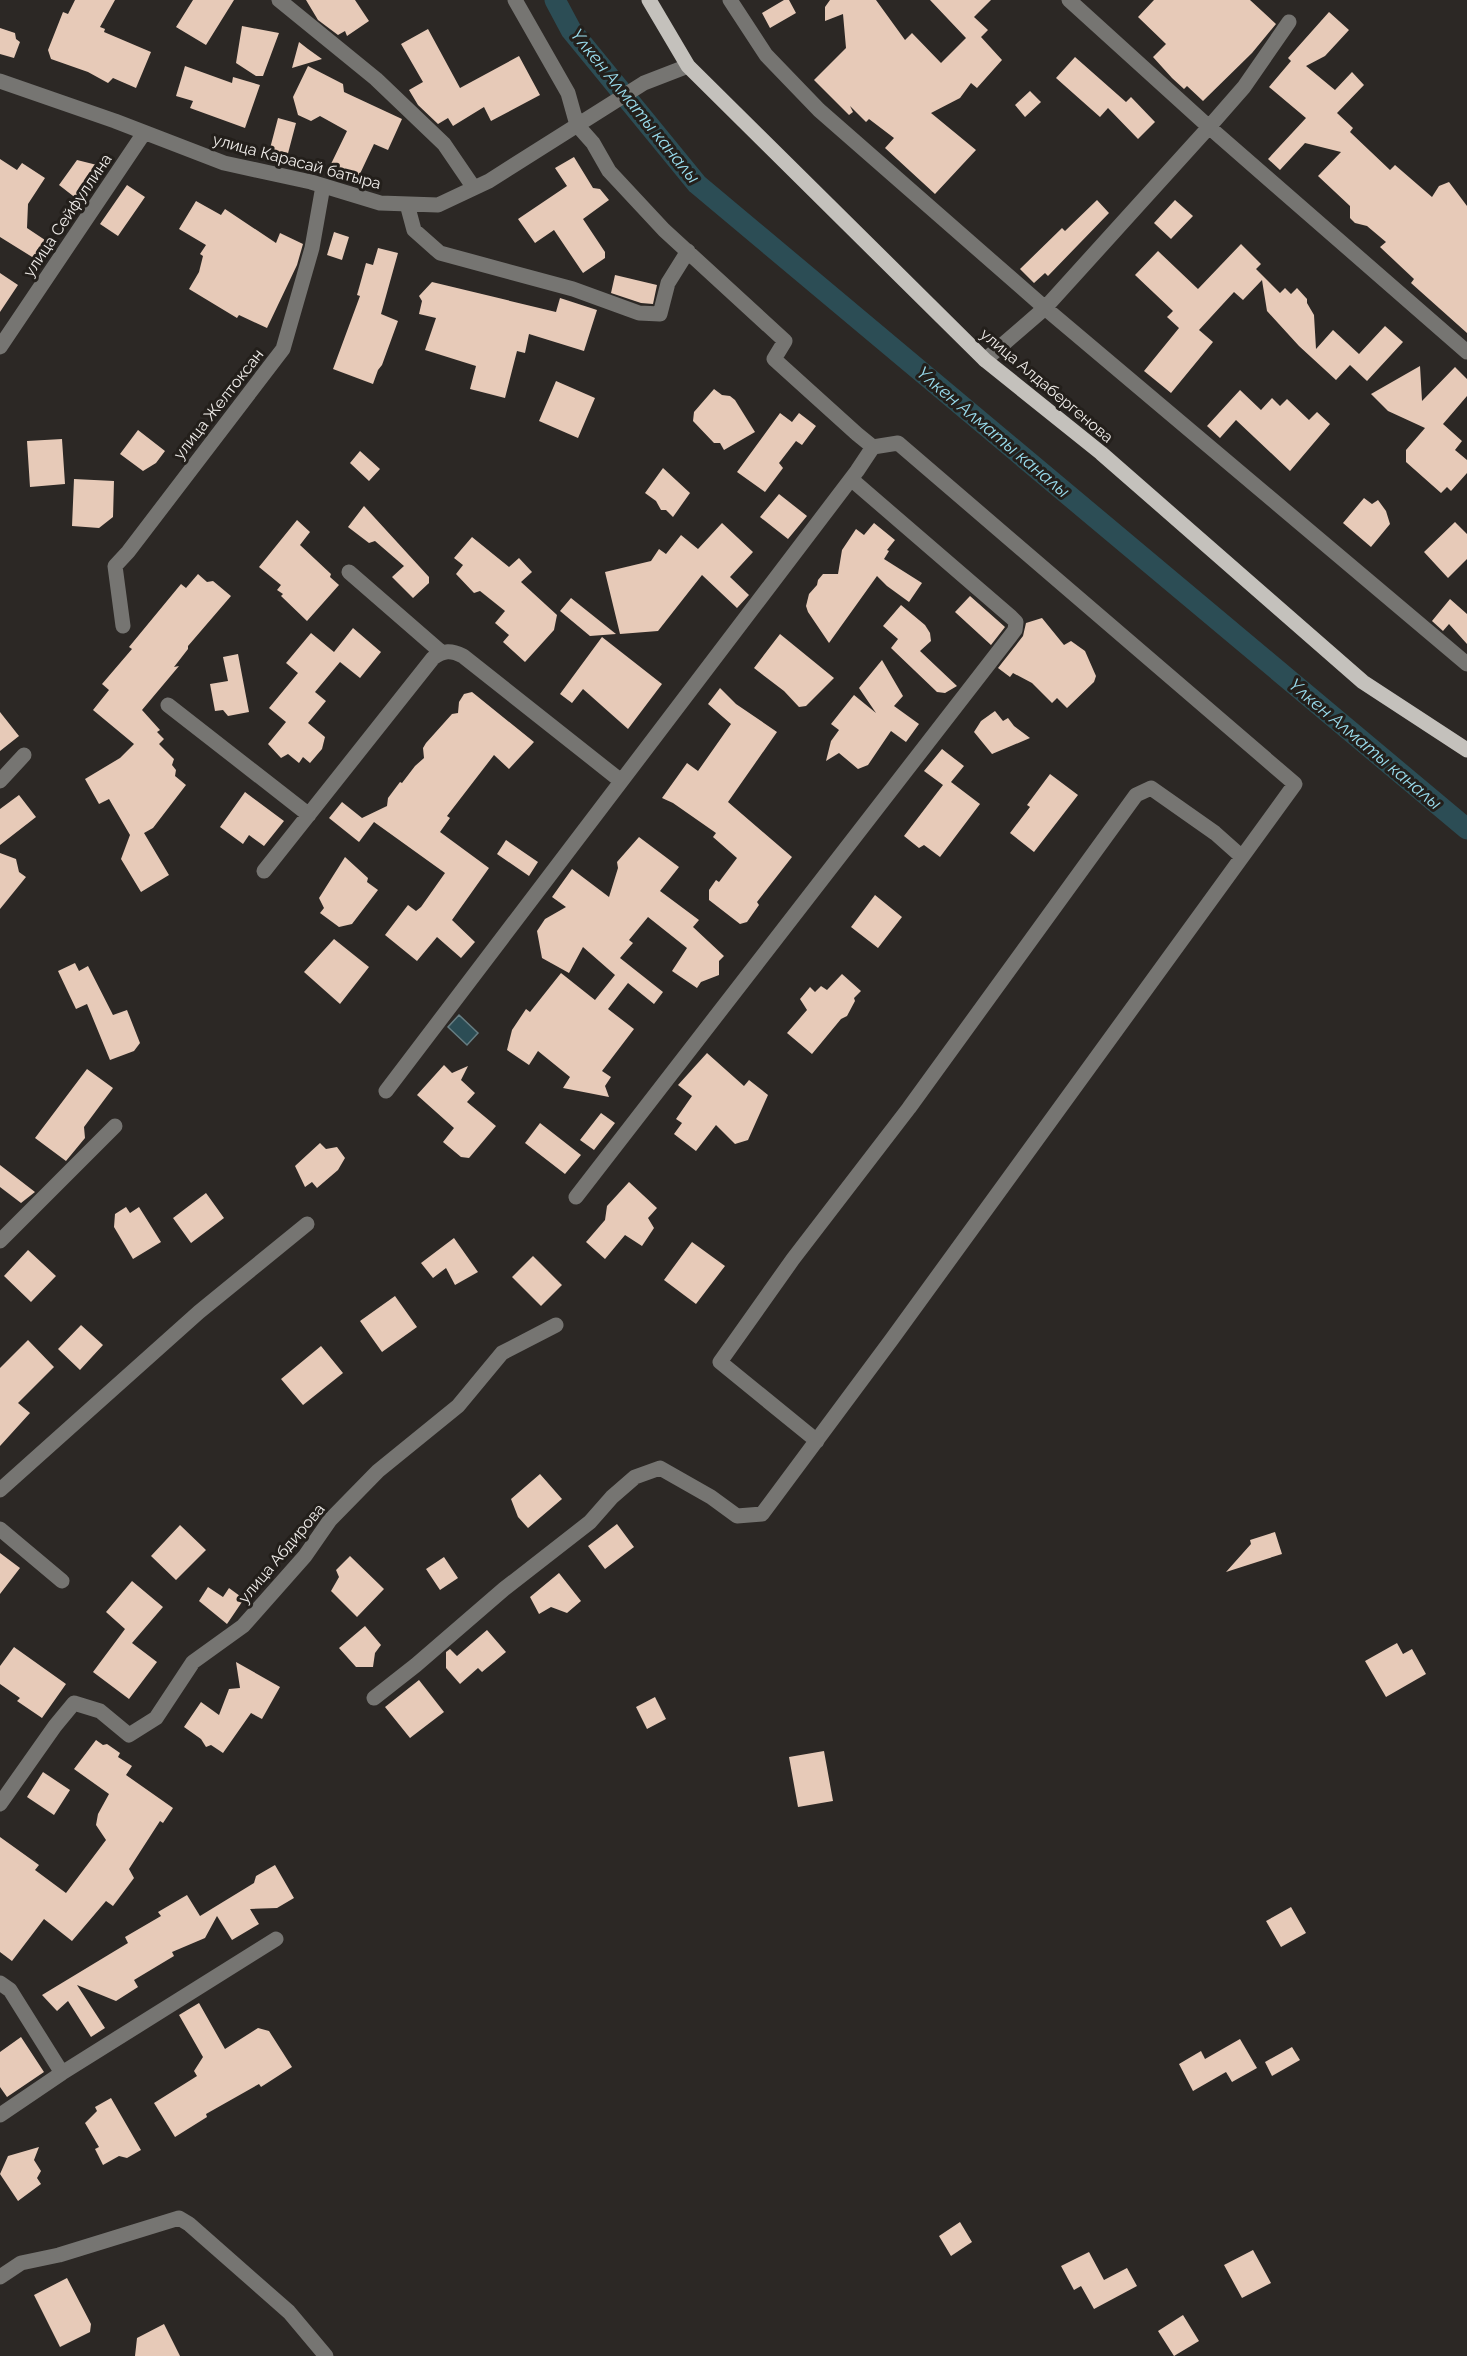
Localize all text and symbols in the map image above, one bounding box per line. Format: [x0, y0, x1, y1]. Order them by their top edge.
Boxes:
water label: Үлкен Алматы каналы [567, 24, 704, 187]
street label: улица Карасай батыра [211, 130, 383, 193]
street label: улица Сейфуллина [19, 150, 116, 281]
street label: улица Алдабергенова [976, 324, 1117, 447]
street label: улица Желтоксан [169, 345, 267, 463]
water label: Үлкен Алматы каналы [913, 362, 1074, 502]
water label: Үлкен Алматы каналы [1285, 674, 1446, 814]
street label: улица Абдирова [234, 1500, 329, 1607]

